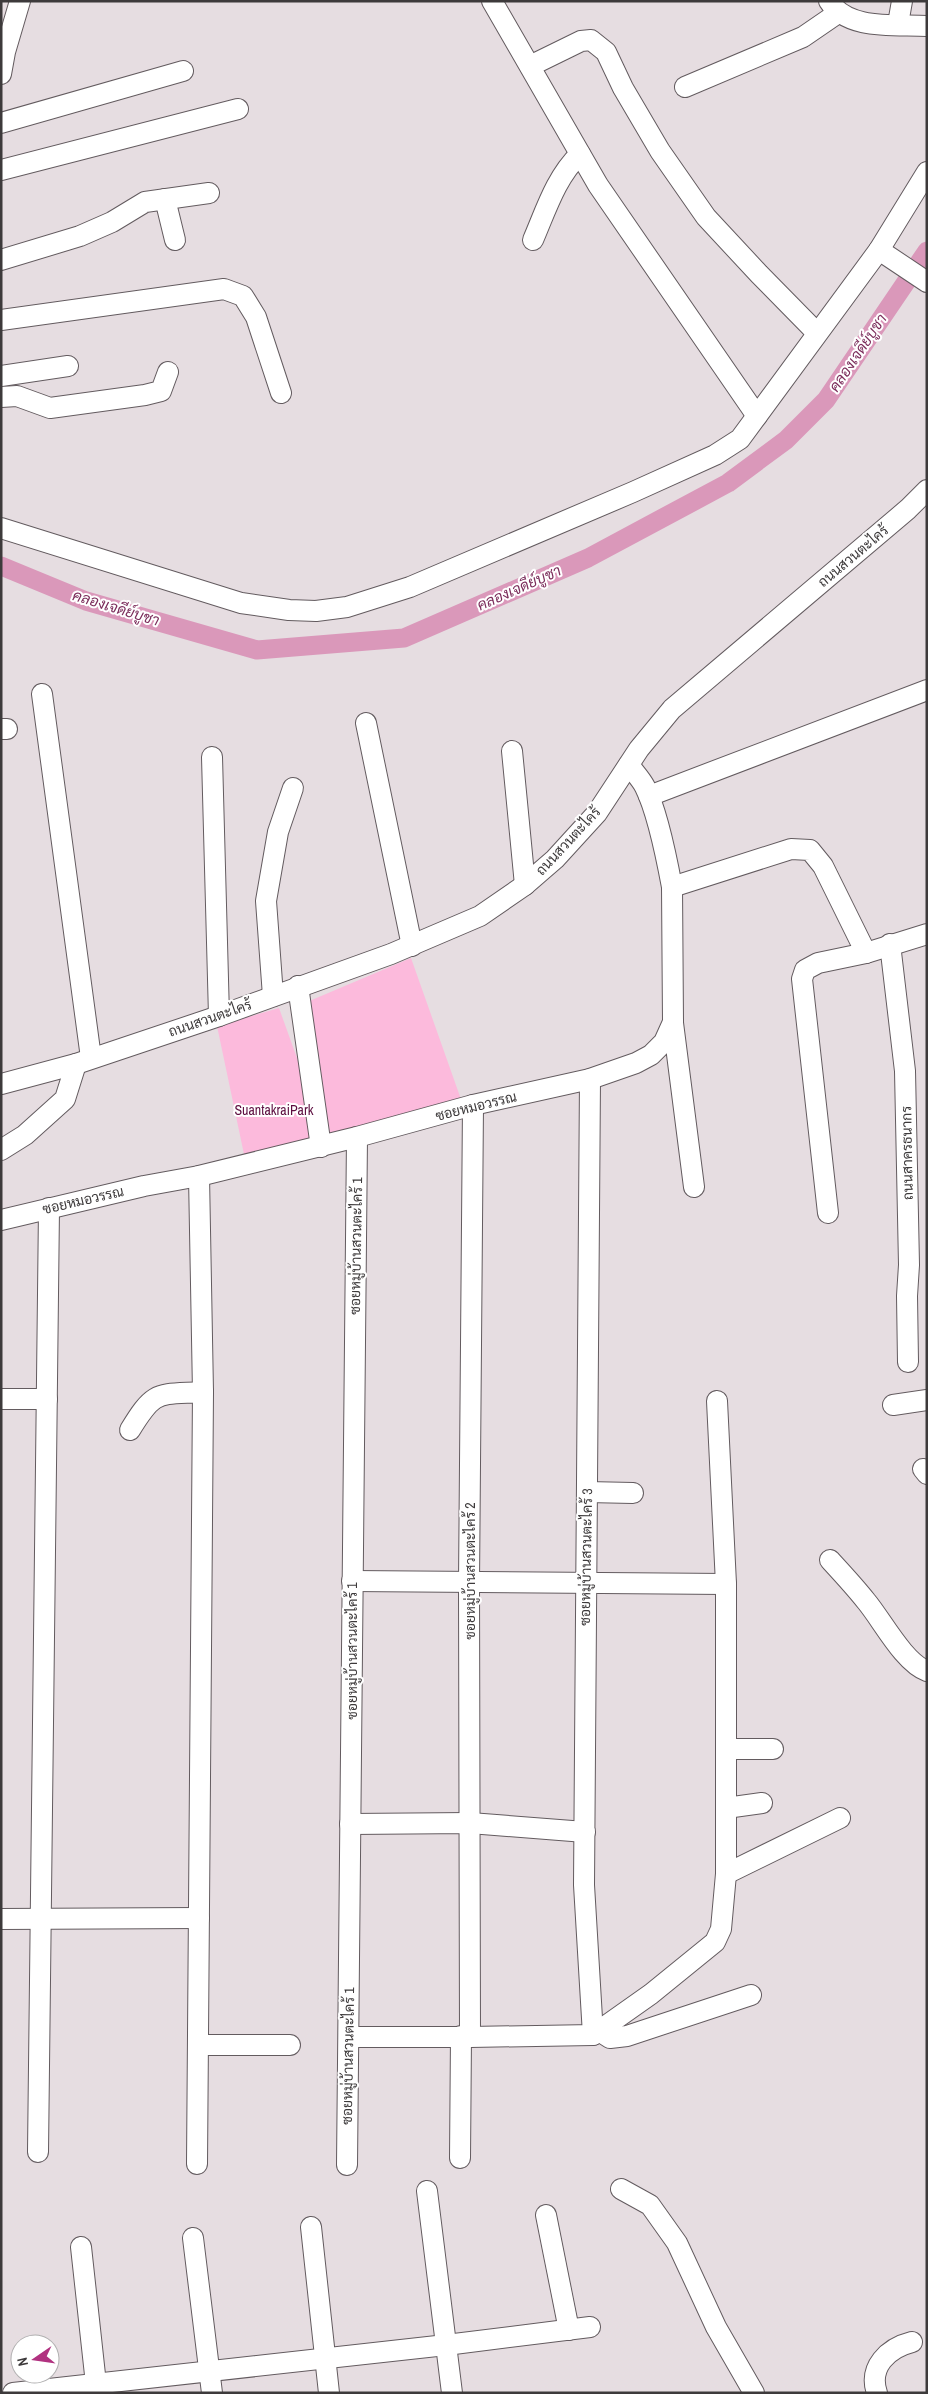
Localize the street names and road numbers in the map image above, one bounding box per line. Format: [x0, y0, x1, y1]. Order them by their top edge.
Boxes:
street label: ถนนสวนตะไคร้ [814, 521, 893, 591]
street label: ถนนสวนตะไคร้ [532, 802, 605, 879]
street label: ถนนสวนตะไคร้ [166, 995, 255, 1041]
street label: ซอยหมอวรรณ [434, 1087, 518, 1125]
street label: ถนนสาครธนากร [897, 1106, 917, 1200]
street label: ซอยหมู่บ้านสวนตะไคร้ 1 [346, 1176, 367, 1315]
street label: ซอยหมอวรรณ [41, 1182, 125, 1218]
street label: ซอยหมู่บ้านสวนตะไคร้ 3 [576, 1488, 597, 1626]
street label: ซอยหมู่บ้านสวนตะไคร้ 2 [461, 1502, 480, 1640]
street label: ซอยหมู่บ้านสวนตะไคร้ 1 [343, 1582, 362, 1720]
street label: ซอยหมู่บ้านสวนตะไคร้ 1 [338, 1986, 359, 2125]

